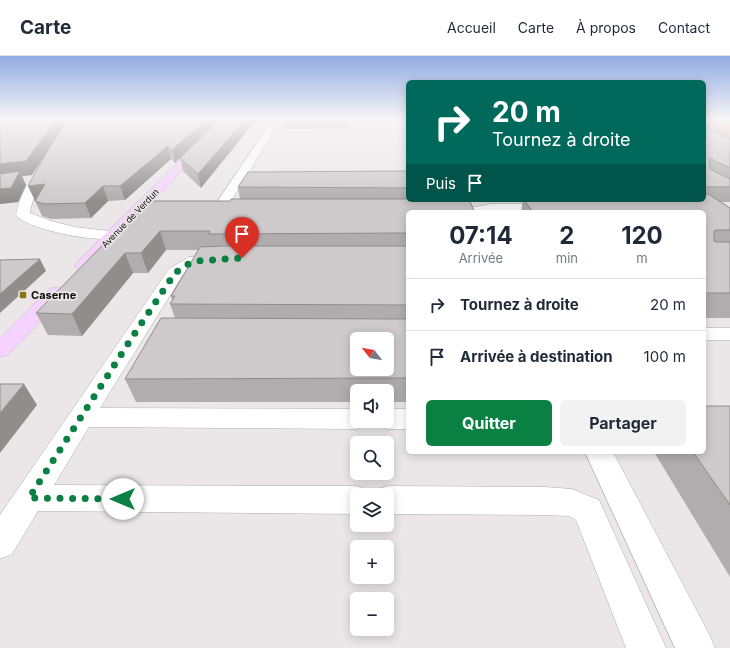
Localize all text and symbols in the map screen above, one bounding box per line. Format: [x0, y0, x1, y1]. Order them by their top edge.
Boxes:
text: Carte [20, 16, 71, 39]
text: Accueil [447, 19, 496, 36]
text: Carte [518, 19, 554, 36]
text: À propos [576, 19, 636, 36]
text: Contact [658, 19, 710, 36]
text: 20 m [492, 95, 561, 129]
icon: right [426, 96, 478, 148]
text: Tournez à droite [492, 129, 631, 150]
icon: arrive [464, 172, 486, 194]
text: Puis [426, 174, 456, 193]
street label: Avenue de Verdun [99, 186, 161, 250]
pin [225, 217, 259, 258]
text: 07:14 [449, 221, 513, 250]
text: 2 [559, 221, 574, 250]
text: 120 [621, 221, 663, 250]
icon: arrive [231, 223, 253, 245]
text: Arrivée [459, 250, 503, 266]
text: min [556, 250, 578, 266]
text: m [636, 250, 648, 266]
place label: Caserne [31, 288, 77, 302]
marker: Caserne [18, 290, 28, 300]
icon: right [426, 294, 448, 316]
text: Tournez à droite [460, 295, 579, 314]
text: 20 m [650, 295, 686, 314]
north arrow [350, 332, 394, 376]
map controls [350, 332, 394, 636]
icon: arrive [426, 346, 448, 368]
text: Arrivée à destination [460, 347, 613, 366]
text: 100 m [644, 347, 686, 366]
button: sound [350, 384, 394, 428]
button: Quitter [426, 400, 552, 446]
button: Partager [560, 400, 686, 446]
button: search [350, 436, 394, 480]
position arrow [102, 478, 144, 520]
button: layers [350, 488, 394, 532]
button: + [350, 540, 394, 584]
button: − [350, 592, 394, 636]

